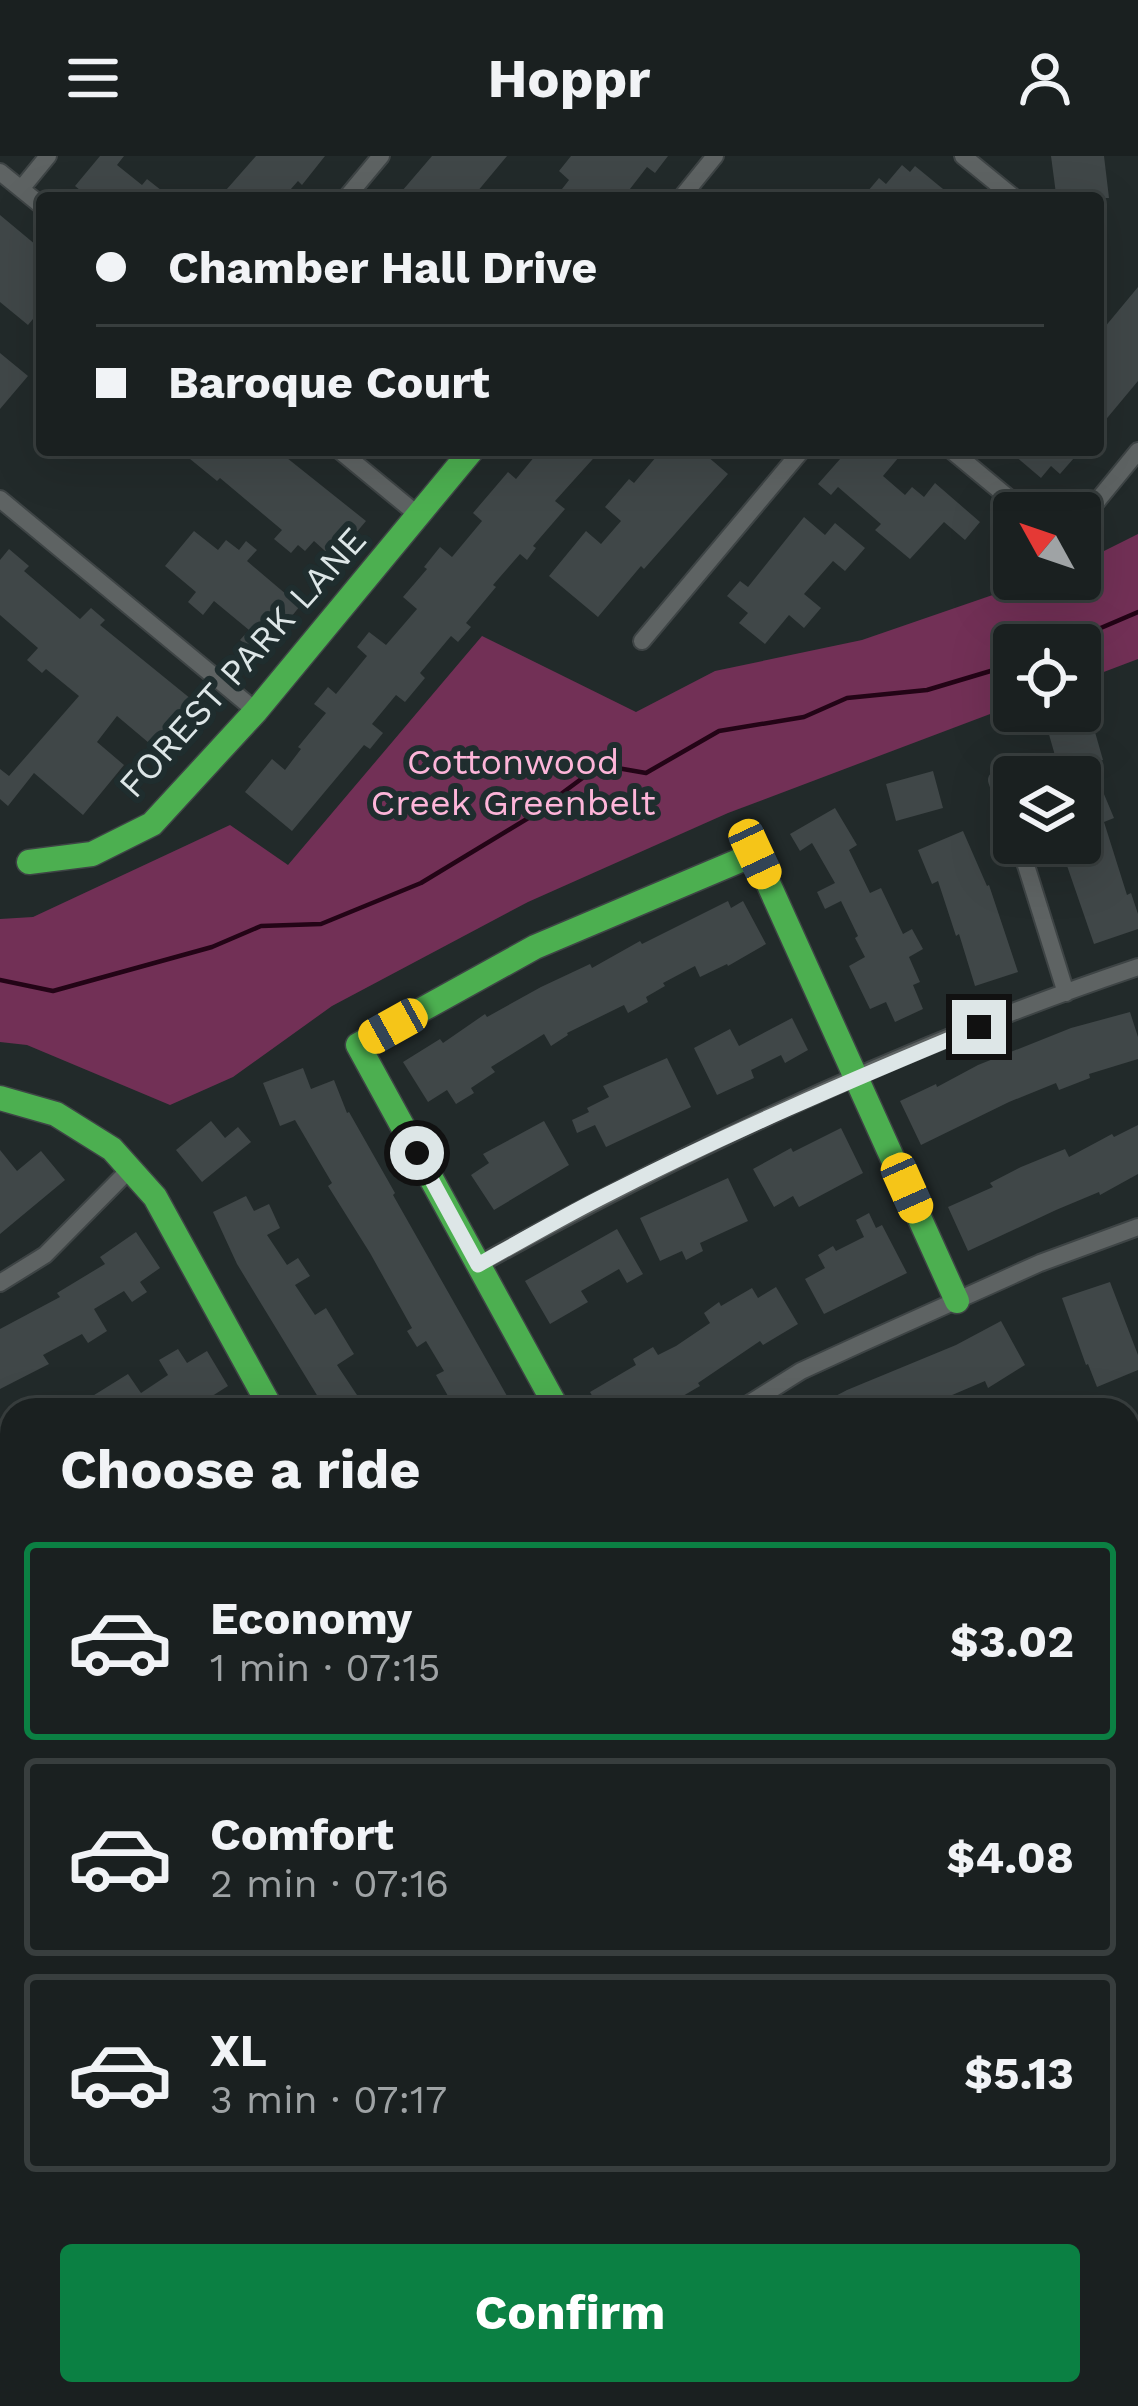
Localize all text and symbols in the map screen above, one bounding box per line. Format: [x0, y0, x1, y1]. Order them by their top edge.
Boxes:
icon: menu [60, 45, 126, 111]
icon: person [1012, 45, 1078, 111]
text: Hoppr [487, 47, 651, 110]
text: Chamber Hall Drive [168, 241, 597, 294]
text: Baroque Court [168, 356, 490, 409]
north arrow [993, 492, 1101, 600]
map controls [993, 492, 1101, 864]
street label: FOREST PARK LANE [111, 519, 375, 806]
button: locate [993, 624, 1101, 732]
park label: Cottonwood Creek Greenbelt [371, 741, 655, 824]
button: layers [993, 756, 1101, 864]
car [723, 814, 787, 894]
car [353, 993, 433, 1059]
route end [952, 1000, 1006, 1054]
route start [390, 1126, 444, 1180]
car [876, 1148, 938, 1228]
text: Choose a ride [60, 1438, 421, 1501]
icon: car [66, 1587, 174, 1695]
text: Economy [210, 1592, 412, 1645]
text: $3.02 [950, 1615, 1074, 1668]
text: 1 min · 07:15 [210, 1645, 440, 1690]
icon: car [66, 1803, 174, 1911]
text: Comfort [210, 1808, 394, 1861]
text: $4.08 [946, 1831, 1074, 1884]
text: 2 min · 07:16 [210, 1861, 449, 1906]
icon: car [66, 2019, 174, 2127]
text: XL [210, 2024, 267, 2077]
text: $5.13 [964, 2047, 1074, 2100]
text: 3 min · 07:17 [210, 2077, 447, 2122]
button: Confirm [60, 2244, 1080, 2382]

